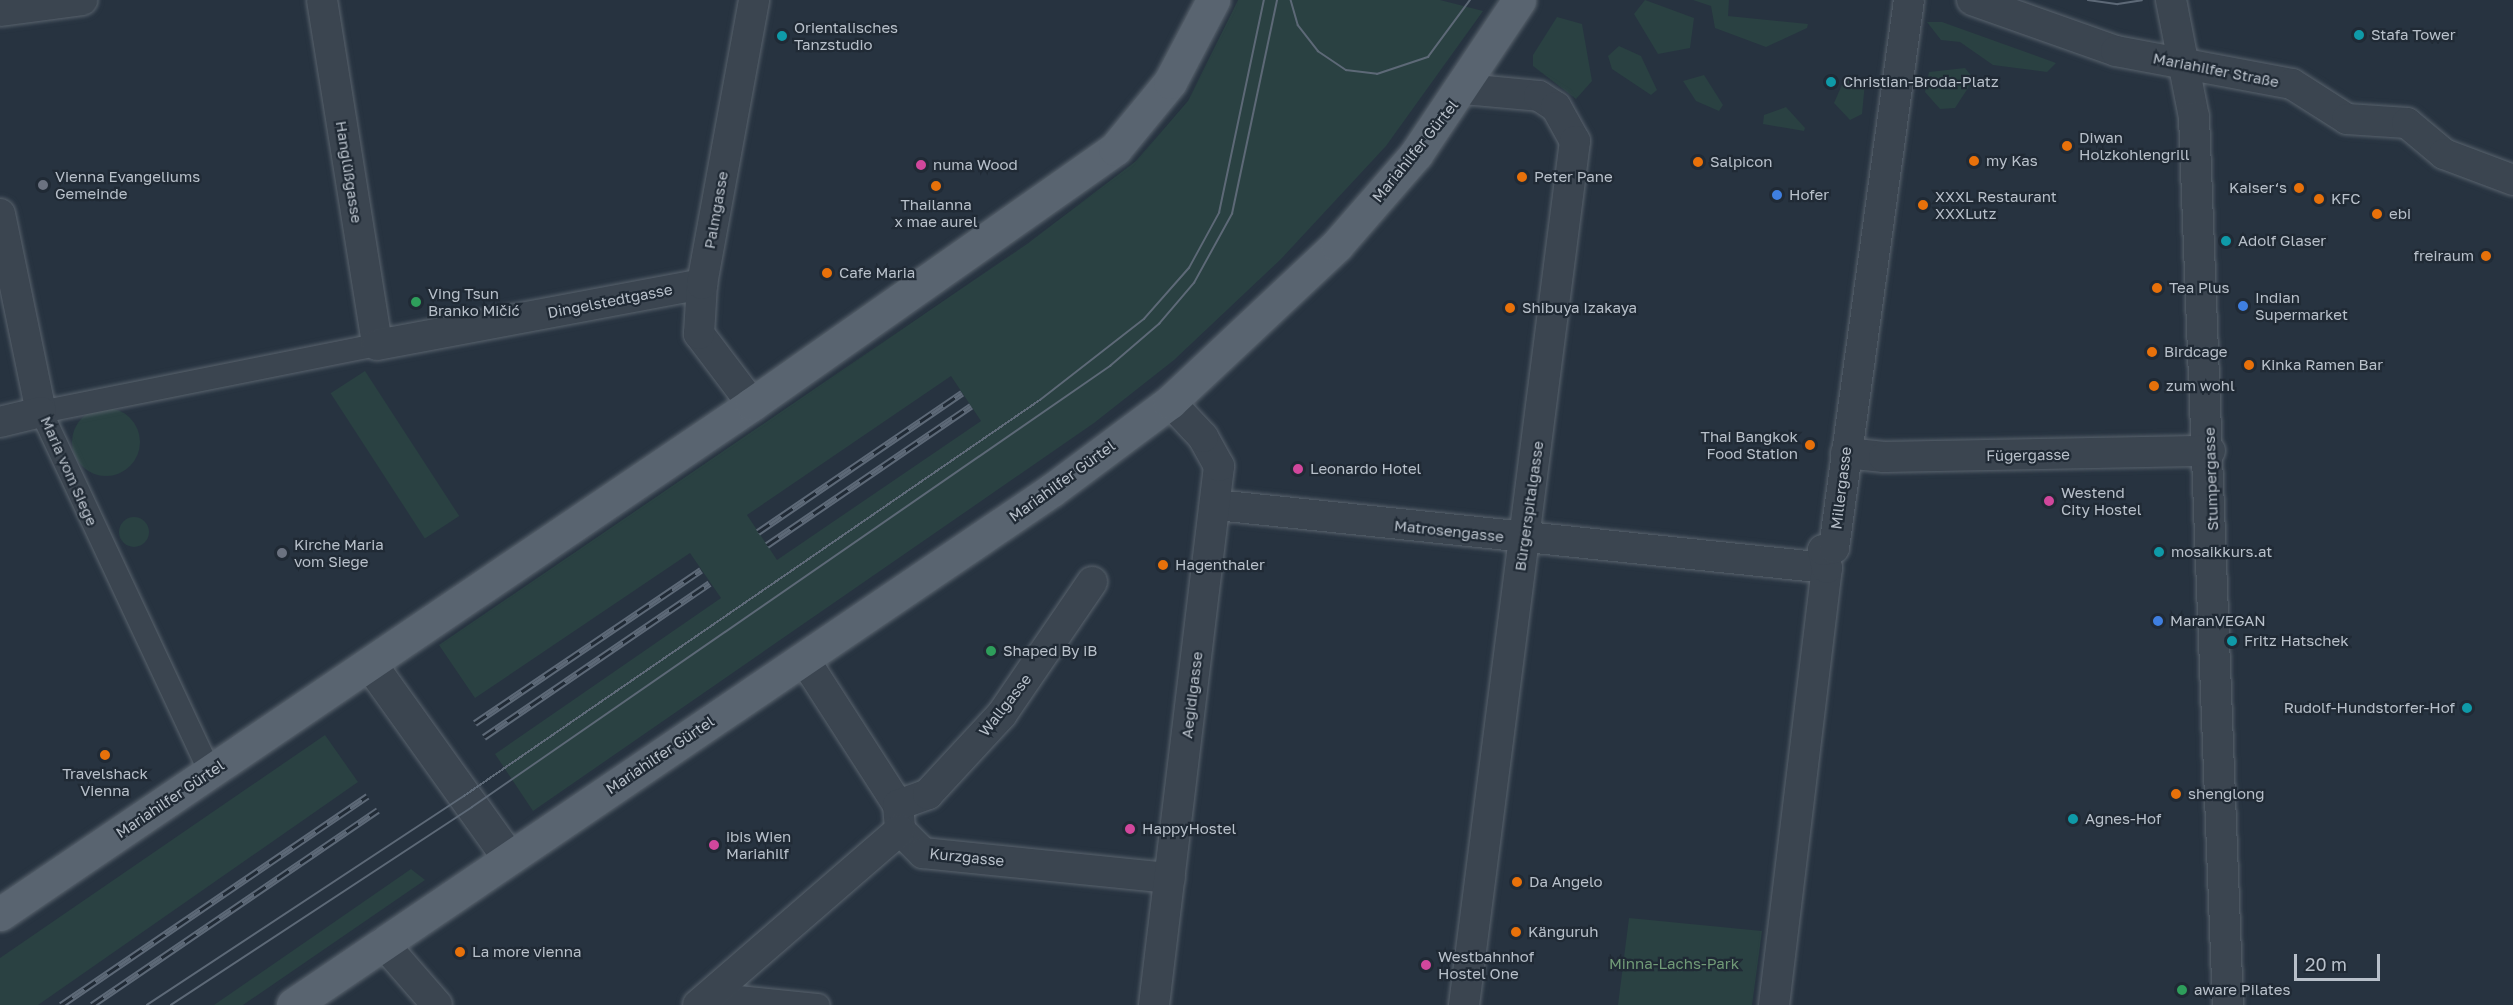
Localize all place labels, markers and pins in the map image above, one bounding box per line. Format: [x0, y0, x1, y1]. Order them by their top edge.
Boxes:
place label: Orientalisches Tanzstudio [794, 18, 898, 53]
place label: Stafa Tower [2371, 26, 2456, 44]
marker: Stafa Tower [2352, 28, 2366, 42]
marker: Orientalisches Tanzstudio [775, 29, 789, 43]
place label: Christian-Broda-Platz [1843, 73, 1999, 91]
marker: Christian-Broda-Platz [1824, 75, 1838, 89]
place label: Diwan Holzkohlengrill [2079, 128, 2190, 163]
marker: Diwan Holzkohlengrill [2060, 139, 2074, 153]
place label: my Kas [1986, 152, 2038, 170]
place label: Salpicon [1710, 153, 1773, 171]
marker: my Kas [1967, 154, 1981, 168]
marker: Salpicon [1691, 155, 1705, 169]
place label: numa Wood [933, 156, 1018, 174]
marker: numa Wood [914, 158, 928, 172]
place label: Vienna Evangeliums Gemeinde [55, 167, 200, 202]
place label: Peter Pane [1534, 168, 1613, 186]
marker: Peter Pane [1515, 170, 1529, 184]
marker: Vienna Evangeliums Gemeinde [36, 178, 50, 192]
marker: Thailanna x mae aurel [929, 179, 943, 193]
place label: Kaiser‘s [2229, 179, 2287, 197]
marker: Kaiser‘s [2292, 181, 2306, 195]
place label: Hofer [1789, 186, 1829, 204]
place label: XXXL Restaurant XXXLutz [1935, 187, 2057, 222]
marker: Hofer [1770, 188, 1784, 202]
place label: KFC [2331, 190, 2360, 208]
marker: KFC [2312, 192, 2326, 206]
place label: Thailanna x mae aurel [895, 195, 977, 230]
marker: XXXL Restaurant XXXLutz [1916, 198, 1930, 212]
place label: ebi [2389, 205, 2411, 223]
marker: ebi [2370, 207, 2384, 221]
place label: Adolf Glaser [2238, 232, 2326, 250]
marker: Adolf Glaser [2219, 234, 2233, 248]
place label: freiraum [2414, 247, 2474, 265]
marker: freiraum [2479, 249, 2493, 263]
place label: Cafe Maria [839, 264, 915, 282]
marker: Cafe Maria [820, 266, 834, 280]
place label: Tea Plus [2169, 279, 2230, 297]
marker: Tea Plus [2150, 281, 2164, 295]
place label: Ving Tsun Branko Mičić [428, 284, 520, 319]
place label: Indian Supermarket [2255, 288, 2348, 323]
marker: Ving Tsun Branko Mičić [409, 295, 423, 309]
place label: Shibuya Izakaya [1522, 299, 1637, 317]
marker: Indian Supermarket [2236, 299, 2250, 313]
marker: Shibuya Izakaya [1503, 301, 1517, 315]
place label: Birdcage [2164, 343, 2228, 361]
marker: Birdcage [2145, 345, 2159, 359]
place label: Kinka Ramen Bar [2261, 356, 2383, 374]
marker: Kinka Ramen Bar [2242, 358, 2256, 372]
place label: zum wohl [2166, 377, 2235, 395]
marker: zum wohl [2147, 379, 2161, 393]
place label: Thai Bangkok Food Station [1701, 427, 1798, 462]
marker: Thai Bangkok Food Station [1803, 438, 1817, 452]
place label: Leonardo Hotel [1310, 460, 1421, 478]
marker: Leonardo Hotel [1291, 462, 1305, 476]
place label: Westend City Hostel [2061, 483, 2142, 518]
marker: Westend City Hostel [2042, 494, 2056, 508]
place label: Kirche Maria vom Siege [294, 535, 384, 570]
place label: mosaikkurs.at [2171, 543, 2272, 561]
marker: mosaikkurs.at [2152, 545, 2166, 559]
marker: Kirche Maria vom Siege [275, 546, 289, 560]
place label: Hagenthaler [1175, 556, 1265, 574]
marker: Hagenthaler [1156, 558, 1170, 572]
place label: MaranVEGAN [2170, 612, 2266, 630]
marker: MaranVEGAN [2151, 614, 2165, 628]
place label: Fritz Hatschek [2244, 632, 2349, 650]
marker: Fritz Hatschek [2225, 634, 2239, 648]
place label: Shaped By iB [1003, 642, 1097, 660]
marker: Shaped By iB [984, 644, 998, 658]
place label: Rudolf-Hundstorfer-Hof [2284, 699, 2455, 717]
marker: Rudolf-Hundstorfer-Hof [2460, 701, 2474, 715]
marker: Travelshack Vienna [98, 748, 112, 762]
place label: Travelshack Vienna [62, 764, 148, 799]
place label: shenglong [2188, 785, 2264, 803]
marker: shenglong [2169, 787, 2183, 801]
place label: Agnes-Hof [2085, 810, 2161, 828]
marker: Agnes-Hof [2066, 812, 2080, 826]
place label: HappyHostel [1142, 820, 1236, 838]
marker: HappyHostel [1123, 822, 1137, 836]
place label: ibis Wien Mariahilf [726, 827, 791, 862]
marker: ibis Wien Mariahilf [707, 838, 721, 852]
place label: Da Angelo [1529, 873, 1603, 891]
marker: Da Angelo [1510, 875, 1524, 889]
place label: Känguruh [1528, 923, 1598, 941]
marker: Känguruh [1509, 925, 1523, 939]
place label: La more vienna [472, 943, 581, 961]
marker: La more vienna [453, 945, 467, 959]
place label: Westbahnhof Hostel One [1438, 947, 1534, 982]
marker: Westbahnhof Hostel One [1419, 958, 1433, 972]
place label: aware Pilates [2194, 981, 2290, 999]
marker: aware Pilates [2175, 983, 2189, 997]

